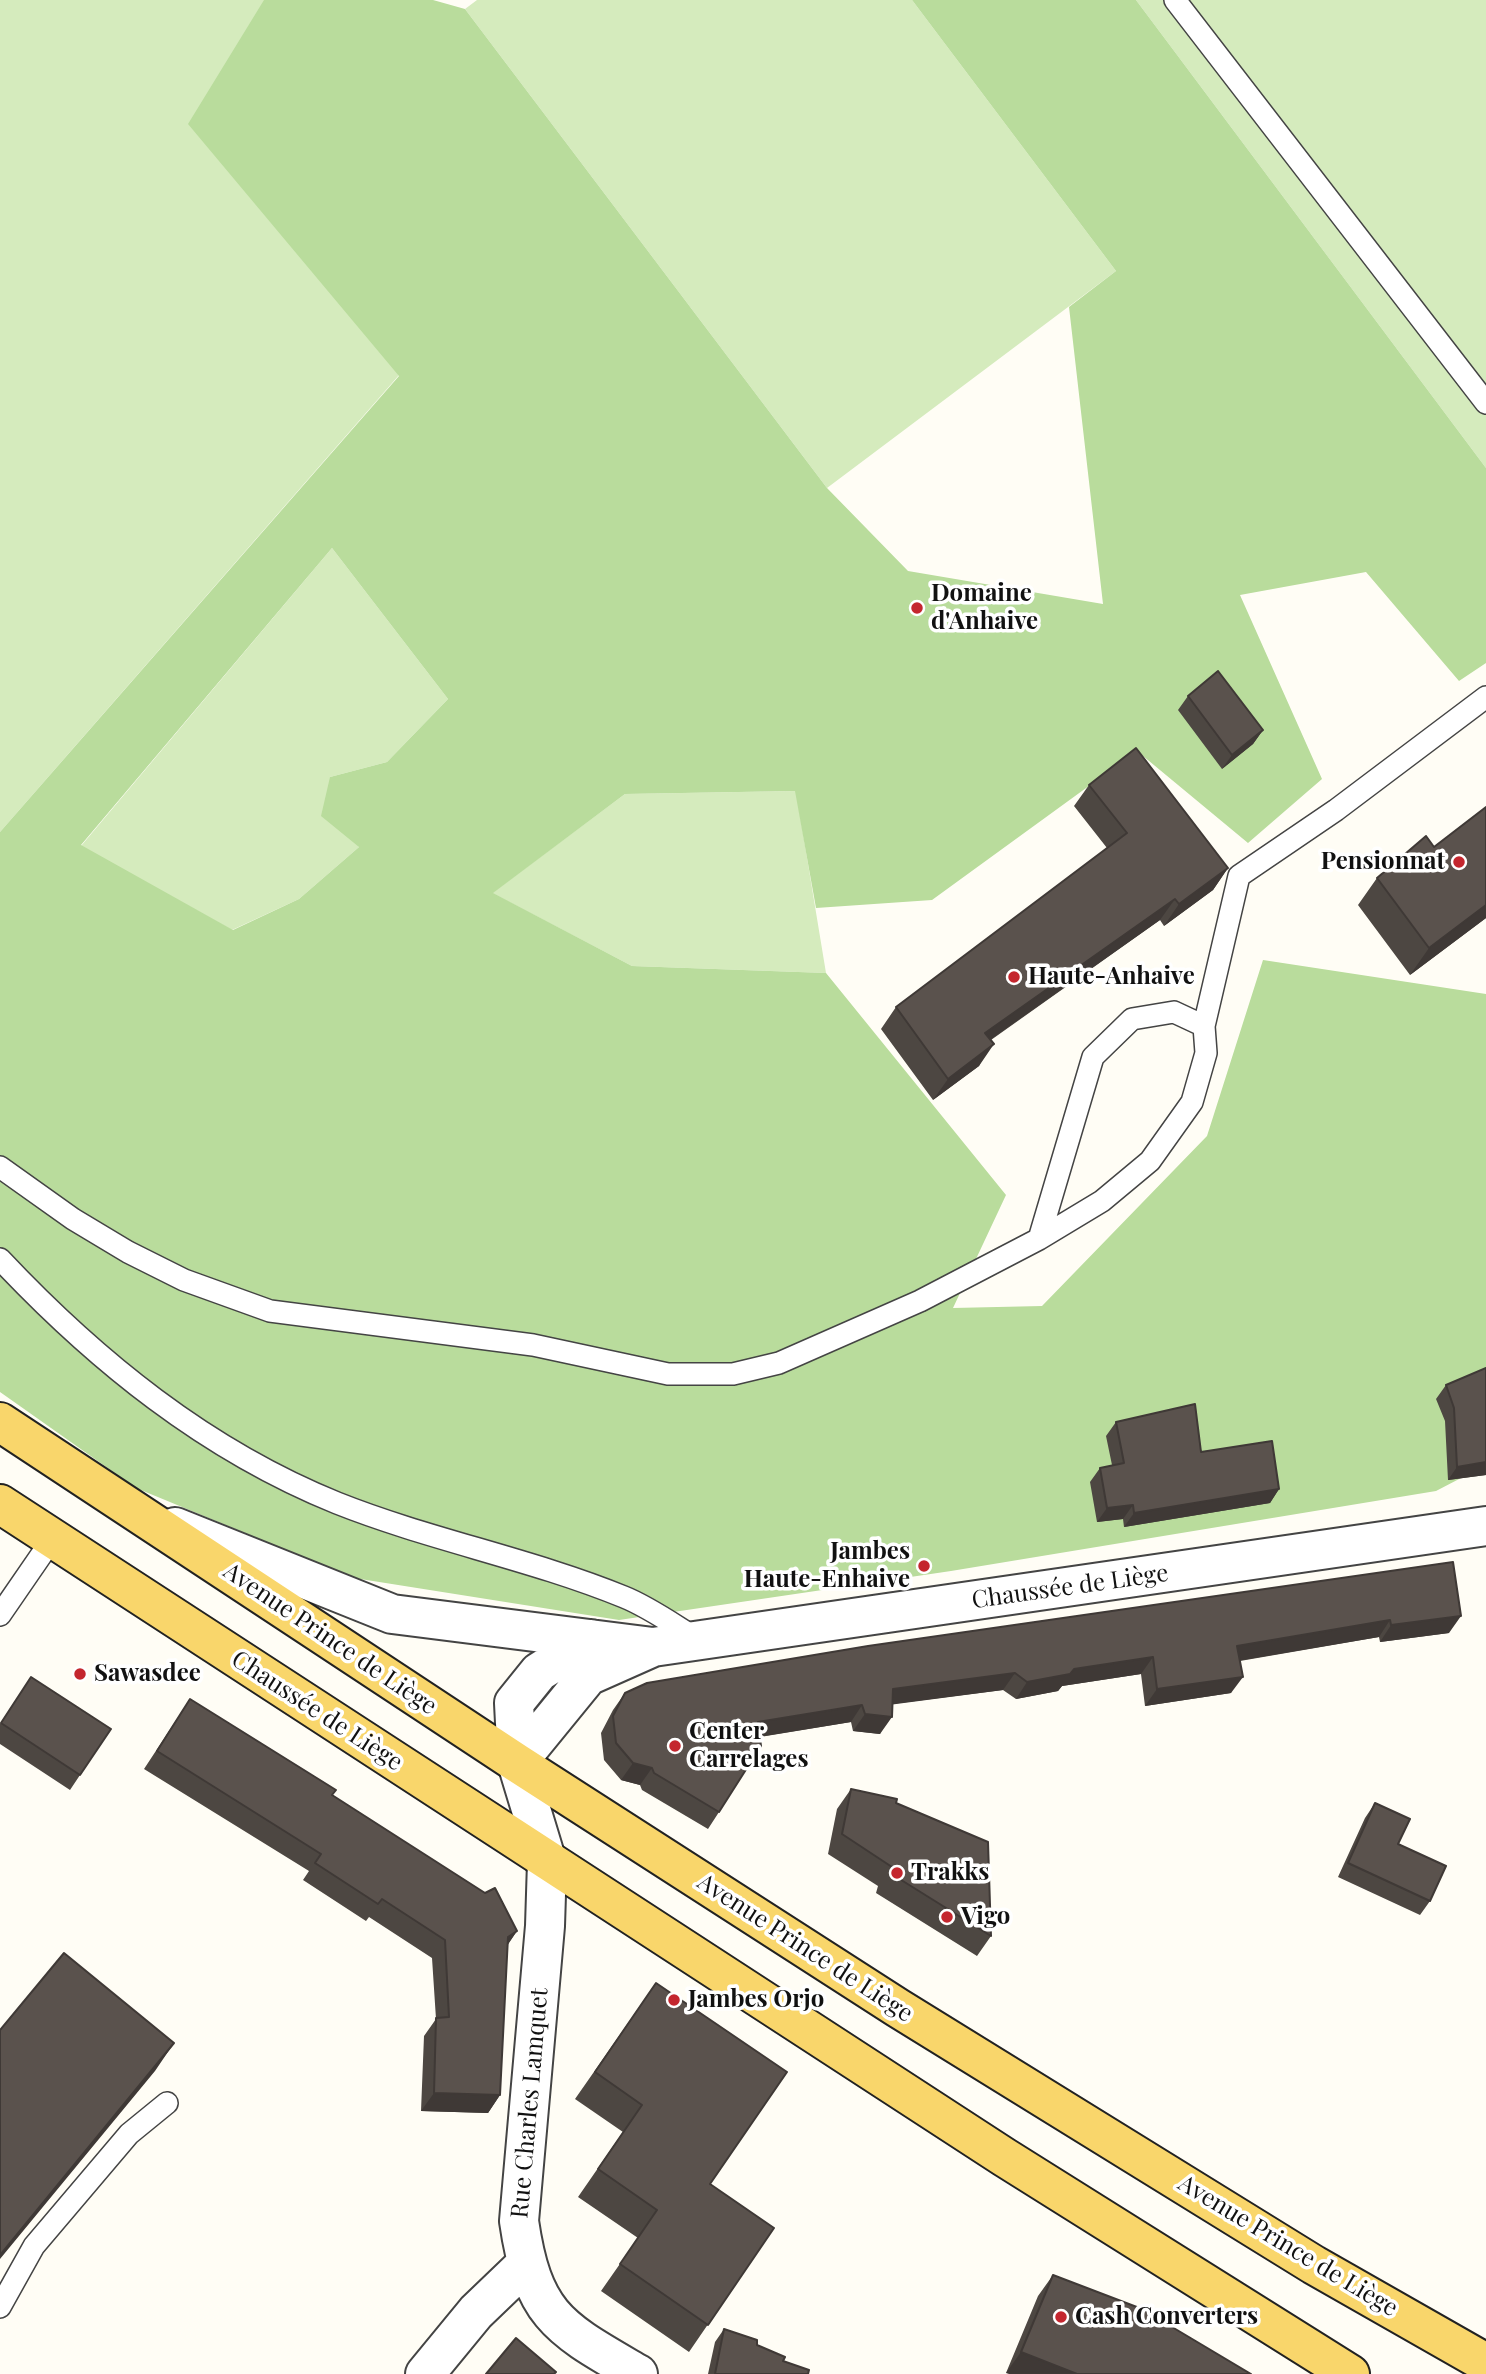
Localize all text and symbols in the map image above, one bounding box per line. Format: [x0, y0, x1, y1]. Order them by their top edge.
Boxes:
place label: Domaine d'Anhaive [931, 580, 1038, 636]
marker: Domaine d'Anhaive [909, 600, 925, 616]
place label: Pensionnat [1321, 848, 1445, 876]
marker: Pensionnat [1451, 854, 1467, 870]
place label: Haute-Anhaive [1028, 963, 1195, 991]
marker: Haute-Anhaive [1006, 969, 1022, 985]
place label: Jambes Haute-Enhaive [744, 1538, 910, 1594]
street label: Avenue Prince de Liège [218, 1557, 442, 1721]
marker: Jambes Haute-Enhaive [916, 1558, 932, 1574]
street label: Chaussée de Liège [970, 1559, 1170, 1615]
street label: Chaussée de Liège [226, 1645, 408, 1777]
place label: Sawasdee [94, 1660, 201, 1688]
marker: Sawasdee [72, 1666, 88, 1682]
place label: Center Carrelages [689, 1718, 808, 1774]
marker: Center Carrelages [667, 1738, 683, 1754]
place label: Trakks [911, 1859, 989, 1887]
marker: Trakks [889, 1865, 905, 1881]
street label: Avenue Prince de Liège [692, 1868, 918, 2028]
place label: Vigo [961, 1903, 1010, 1931]
marker: Vigo [939, 1909, 955, 1925]
place label: Jambes Orjo [688, 1986, 824, 2014]
street label: Rue Charles Lamquet [506, 1987, 554, 2219]
marker: Jambes Orjo [666, 1992, 682, 2008]
street label: Avenue Prince de Liège [1173, 2169, 1403, 2323]
place label: Cash Converters [1075, 2303, 1258, 2331]
marker: Cash Converters [1053, 2309, 1069, 2325]

